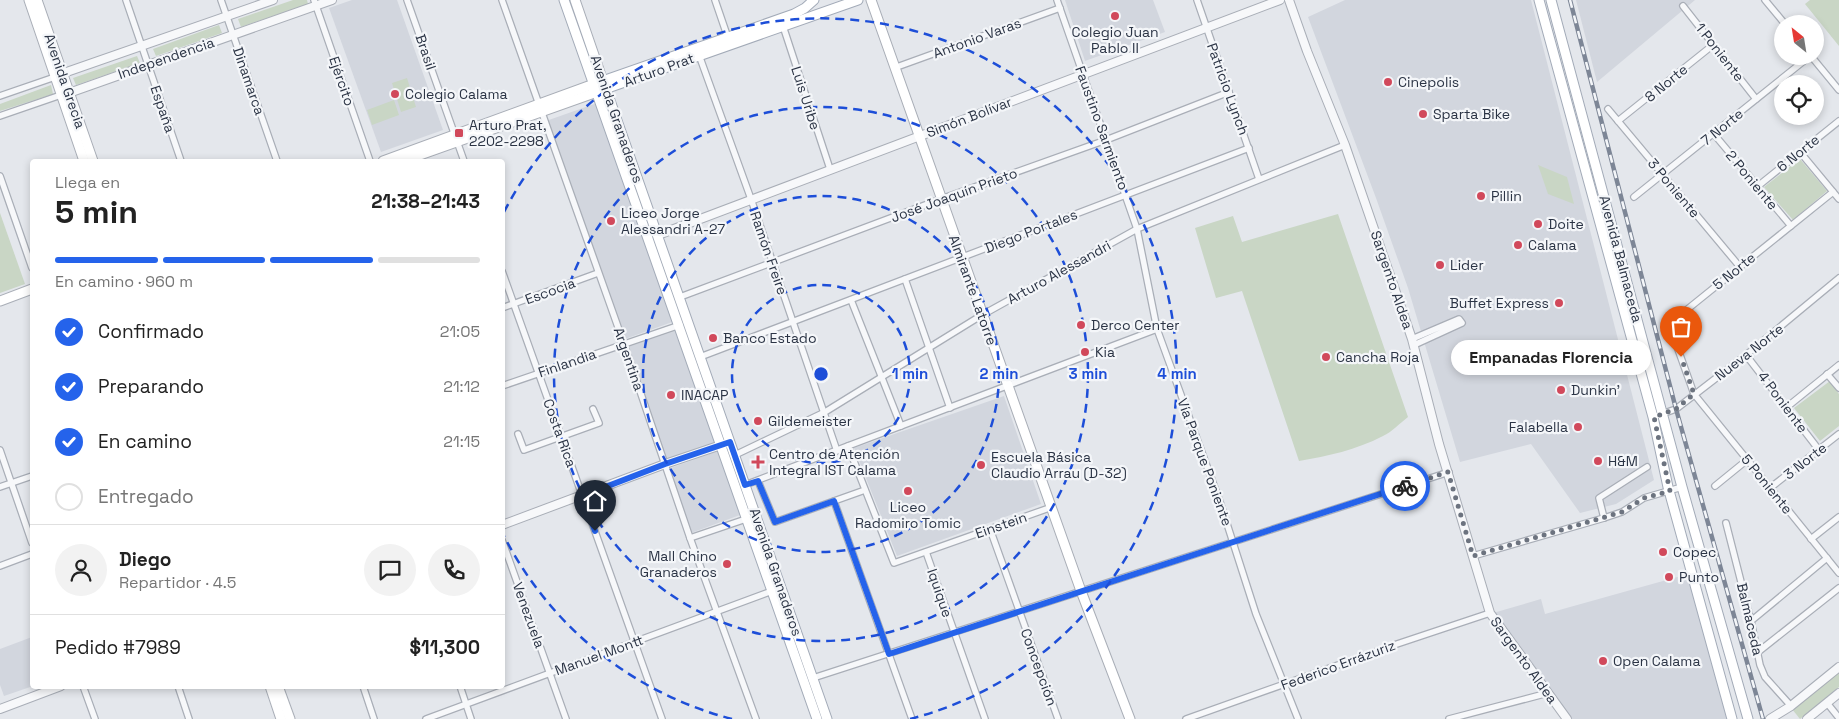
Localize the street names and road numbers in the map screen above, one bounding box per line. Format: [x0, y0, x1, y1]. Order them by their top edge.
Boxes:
street label: Antonio Varas [930, 14, 1024, 62]
street label: 1 Poniente [1692, 19, 1748, 85]
street label: Avenida Grecia [40, 31, 90, 131]
street label: Brasil [412, 32, 440, 72]
street label: Independencia [115, 33, 217, 83]
street label: Patricio Lynch [1203, 40, 1253, 138]
street label: Dinamarca [229, 45, 269, 117]
street label: Arturo Prat [621, 49, 697, 91]
street label: Avenida Granaderos [587, 53, 647, 185]
street label: Ejército [325, 54, 359, 108]
street label: 8 Norte [1641, 60, 1691, 106]
street label: Luis Uribe [787, 64, 825, 132]
street label: Faustino Sarmiento [1071, 64, 1133, 192]
street label: España [147, 83, 179, 135]
street label: Simón Bolívar [924, 92, 1014, 142]
street label: 7 Norte [1697, 105, 1747, 149]
street label: 6 Norte [1773, 130, 1823, 176]
street label: 2 Poniente [1722, 147, 1782, 213]
street label: 3 Poniente [1644, 155, 1704, 221]
street label: José Joaquín Prieto [888, 164, 1020, 226]
street label: Avenida Balmaceda [1595, 193, 1647, 325]
street label: Diego Portales [982, 205, 1080, 257]
street label: Ramón Freire [746, 209, 792, 297]
street label: Sargento Aldea [1367, 228, 1417, 332]
street label: Almirante Latorre [945, 232, 1001, 348]
street label: Arturo Alessandri [1004, 236, 1114, 308]
street label: 5 Norte [1709, 248, 1759, 294]
street label: Escocia [522, 274, 578, 308]
street label: Nueva Norte [1711, 319, 1787, 385]
street label: Argentina [610, 325, 648, 393]
street label: Finlandia [536, 345, 598, 381]
street label: 4 Poniente [1754, 368, 1812, 436]
street label: Costa Rica [539, 396, 581, 470]
street label: Vía Parque Poniente [1174, 396, 1236, 528]
street label: 3 Norte [1780, 439, 1830, 483]
street label: 5 Poniente [1737, 450, 1797, 518]
street label: Avenida Granaderos [746, 506, 806, 638]
street label: Einstein [973, 508, 1029, 542]
street label: Iquique [923, 566, 957, 620]
street label: Venezuela [509, 580, 549, 650]
street label: Balmaceda [1733, 581, 1767, 657]
street label: Sargento Aldea [1486, 613, 1562, 707]
street label: Concepción [1017, 626, 1061, 708]
street label: Manuel Montt [552, 631, 646, 679]
street label: Federico Errázuriz [1278, 636, 1398, 694]

